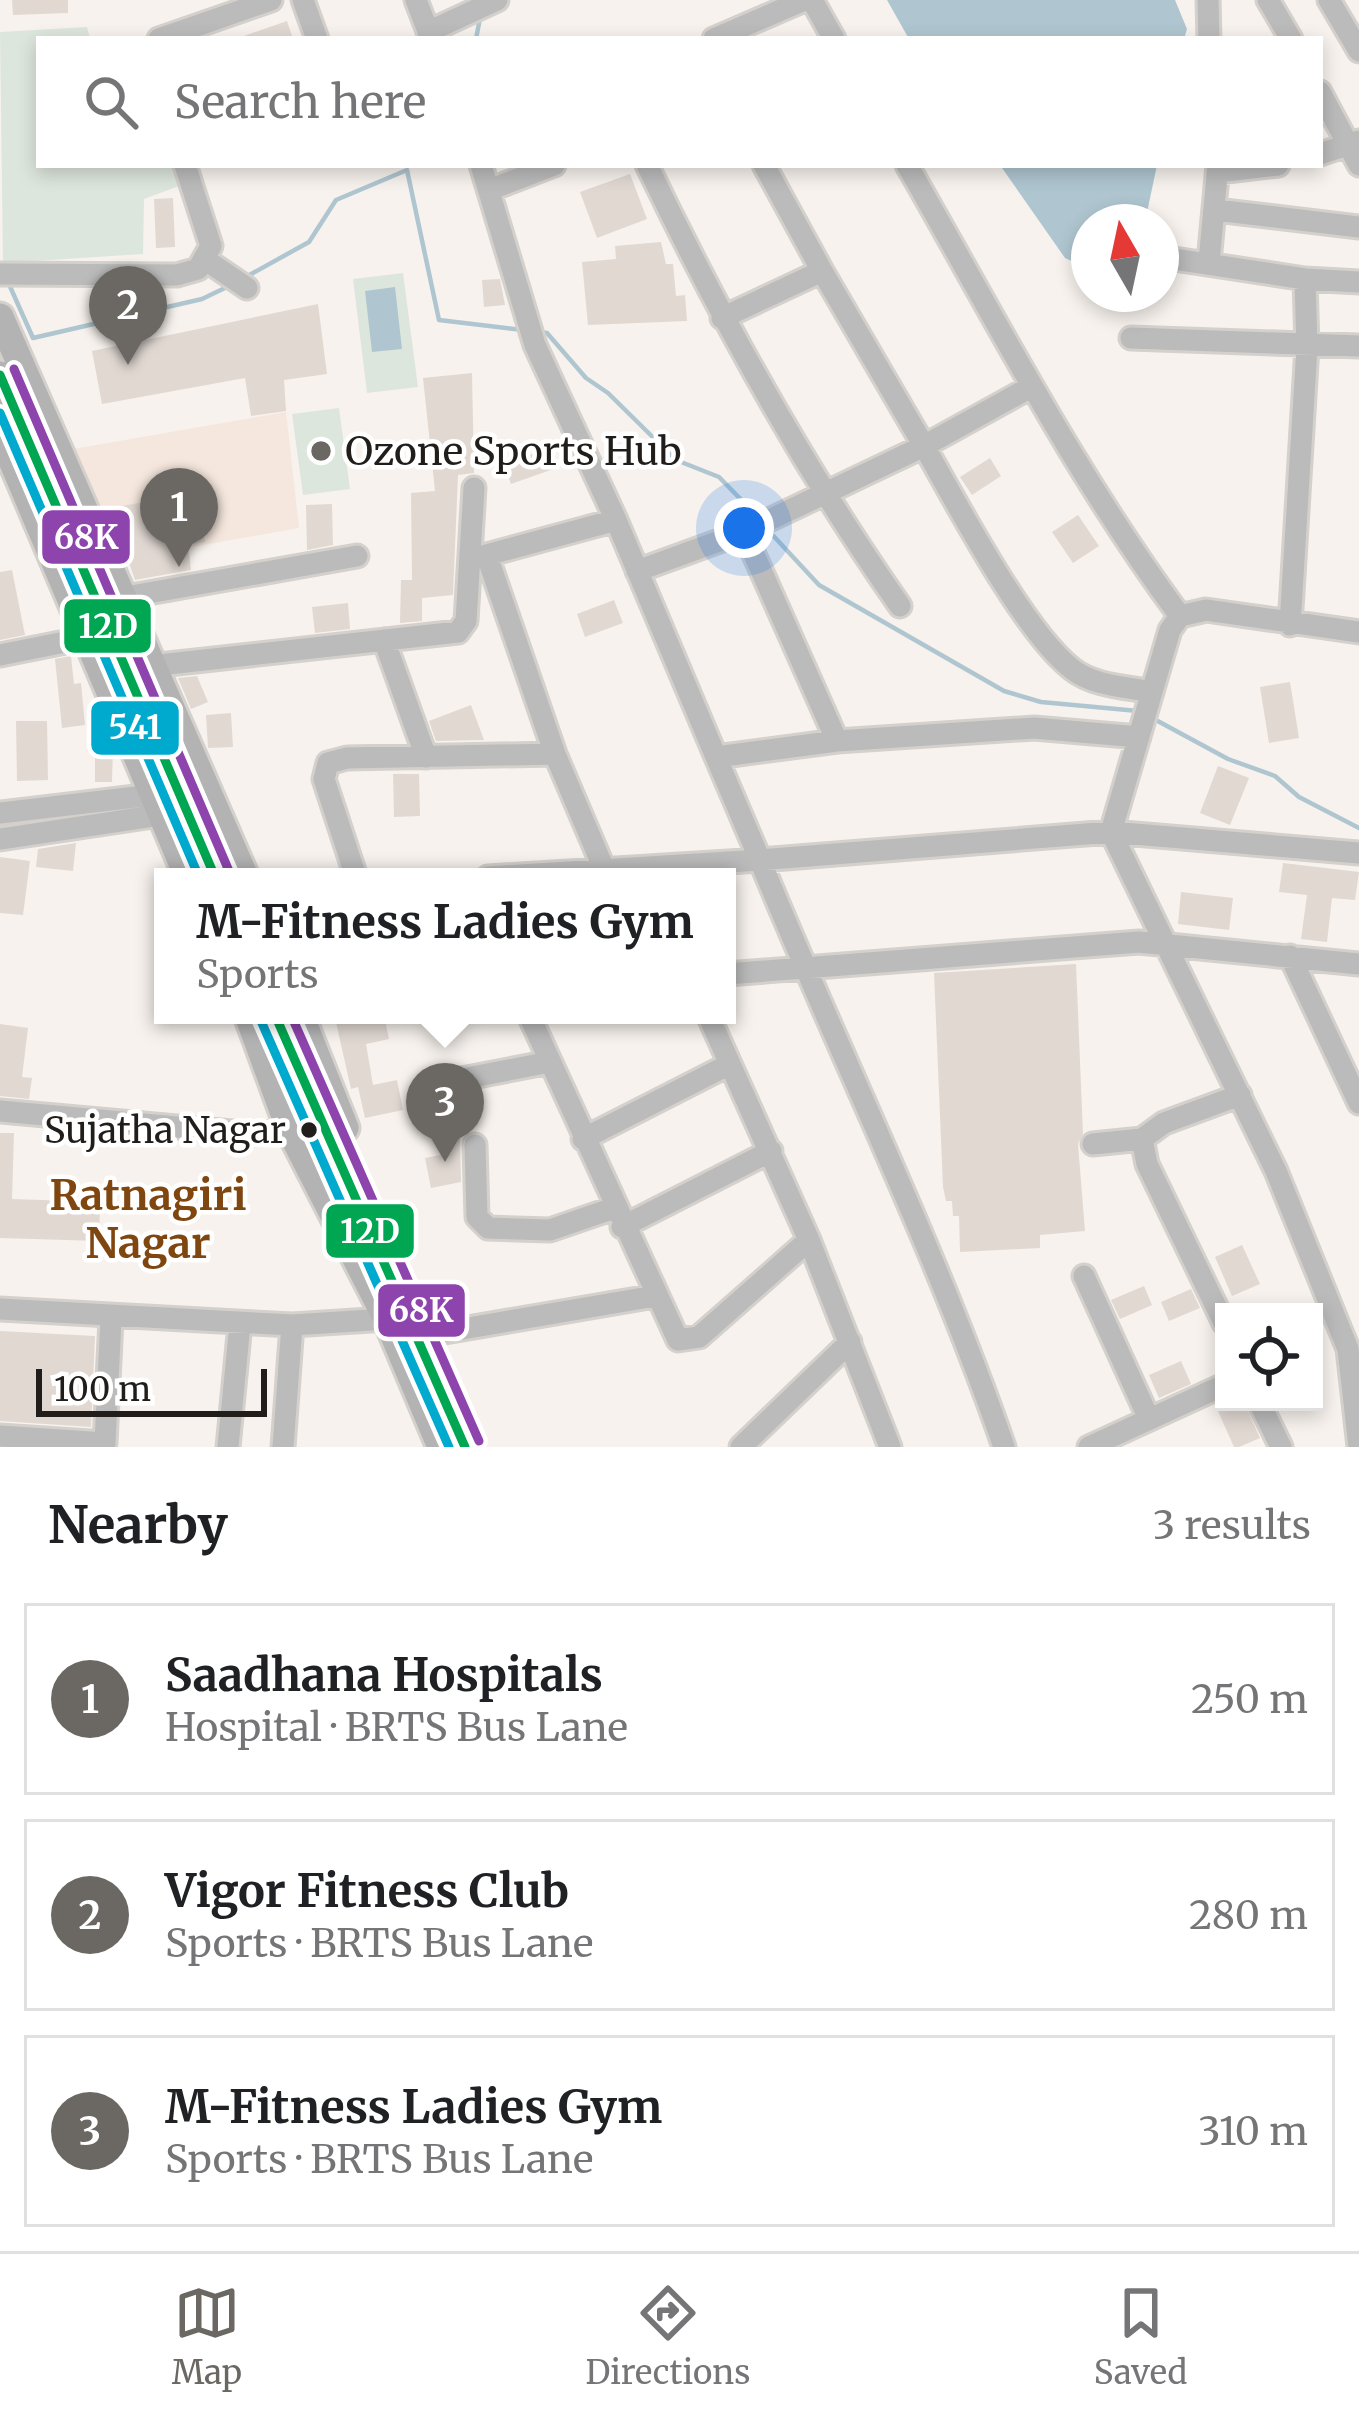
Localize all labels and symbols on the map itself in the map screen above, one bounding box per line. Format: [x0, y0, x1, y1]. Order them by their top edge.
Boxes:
north arrow [1071, 204, 1179, 312]
pin: 2 [89, 266, 167, 365]
place label: Ozone Sports Hub [345, 427, 682, 476]
marker: Ozone Sports Hub [308, 438, 334, 464]
pin: 1 [140, 468, 218, 567]
your location [714, 498, 774, 558]
line badge: 68K [40, 508, 132, 566]
text: 68K [54, 517, 119, 558]
line badge: 12D [62, 597, 153, 655]
text: 12D [78, 606, 138, 647]
line badge: 541 [89, 699, 181, 757]
text: 541 [109, 707, 161, 748]
pin: 3 [406, 1063, 484, 1162]
place label: Sujatha Nagar [44, 1108, 286, 1153]
marker: Sujatha Nagar [298, 1119, 320, 1141]
district label: Ratnagiri Nagar [49, 1169, 247, 1269]
line badge: 12D [324, 1202, 416, 1260]
text: 12D [340, 1211, 400, 1252]
line badge: 68K [376, 1282, 467, 1339]
text: 68K [389, 1290, 454, 1331]
scale bar [36, 1363, 267, 1416]

